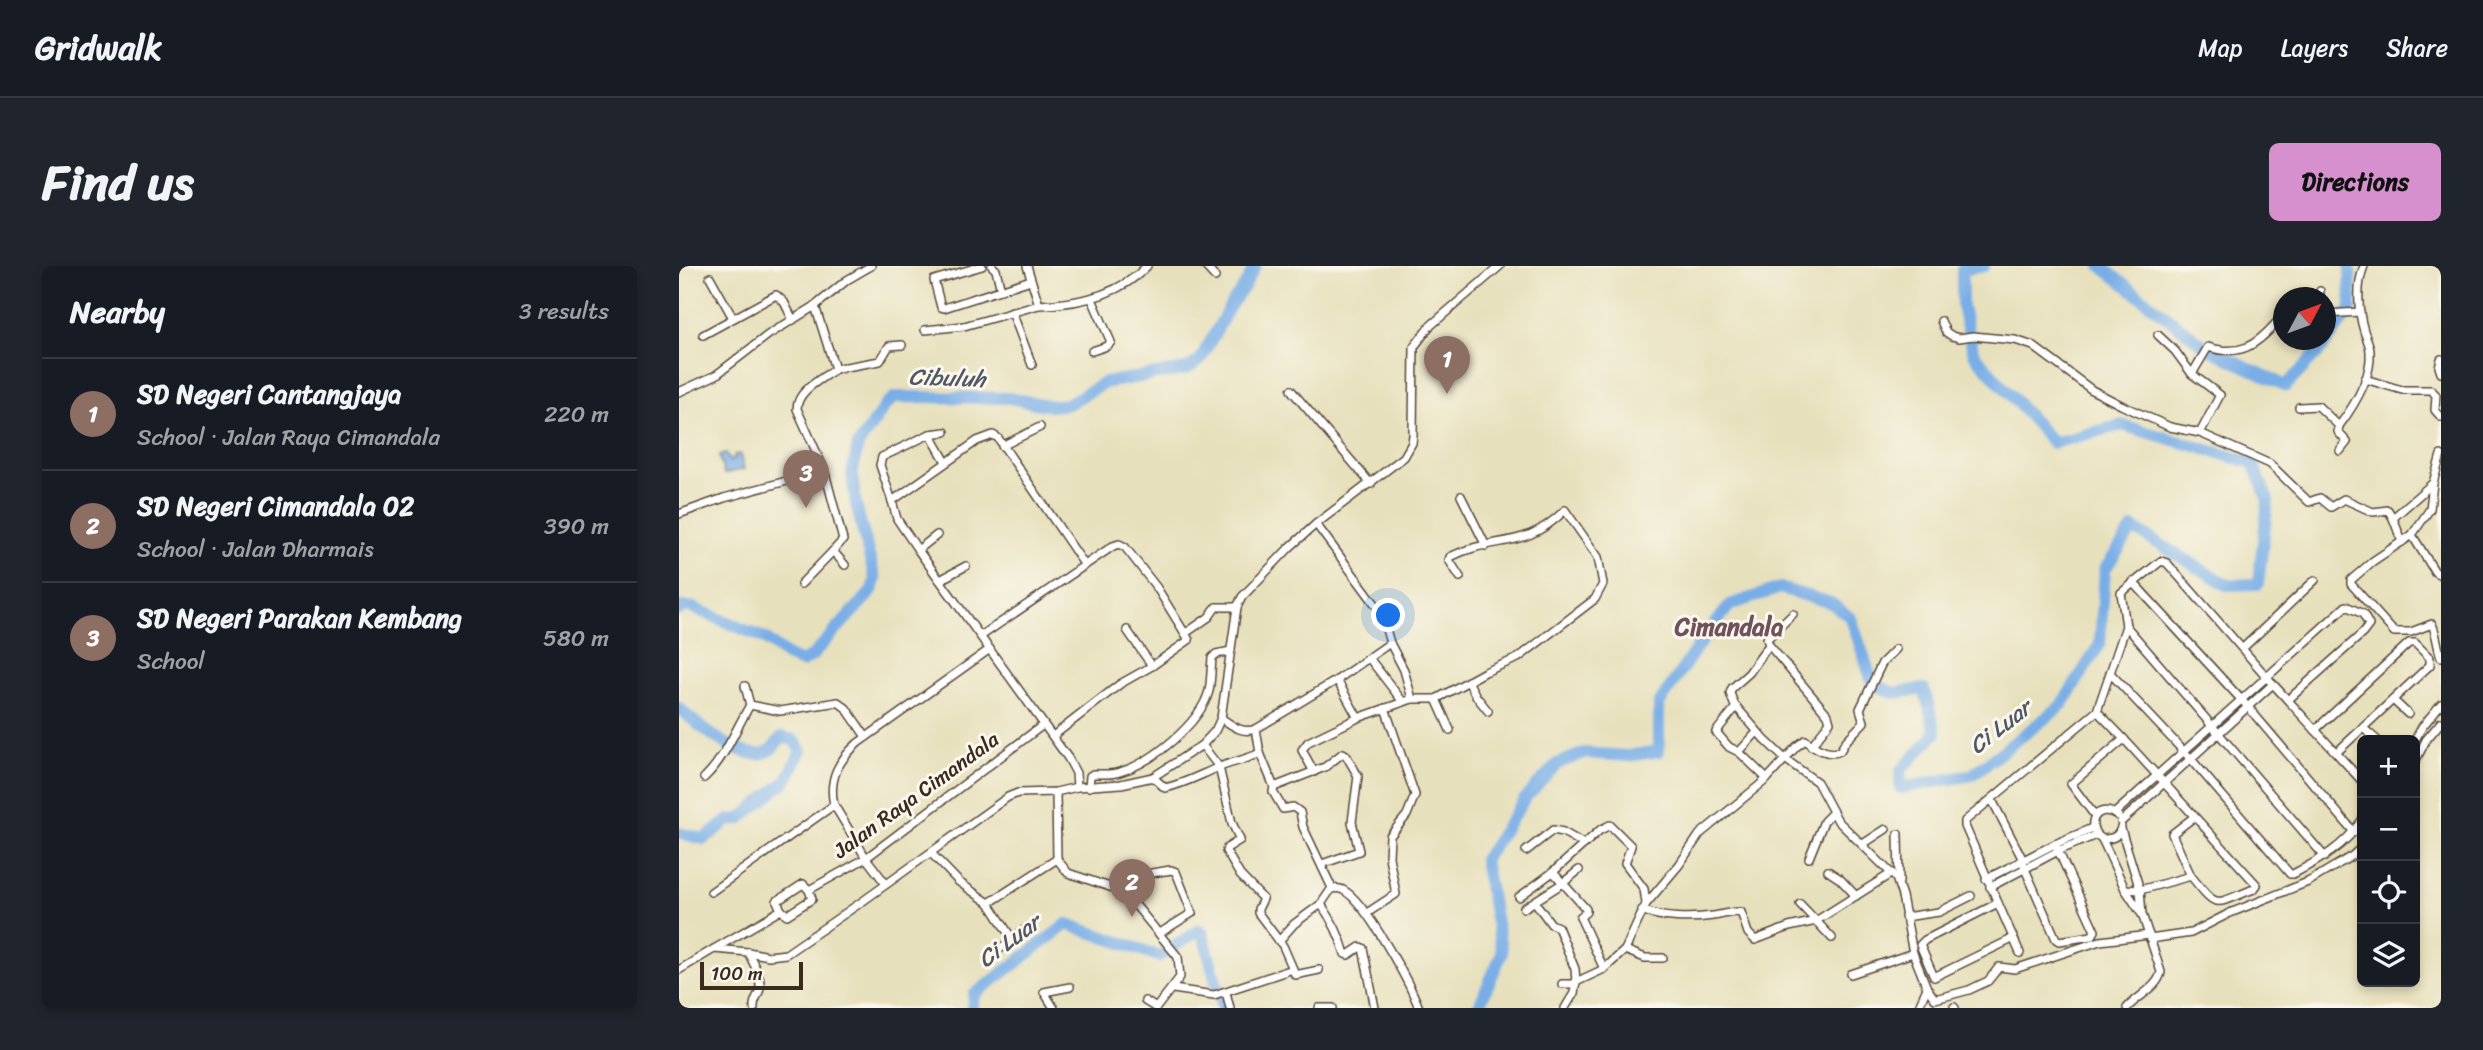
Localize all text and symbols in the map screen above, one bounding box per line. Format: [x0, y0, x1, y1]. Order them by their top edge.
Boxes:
text: Gridwalk [35, 19, 162, 77]
text: Map [2198, 27, 2243, 69]
text: Layers [2281, 27, 2348, 69]
text: Share [2386, 27, 2448, 69]
text: Find us [42, 139, 194, 226]
button: Directions [2269, 143, 2441, 221]
text: Nearby [70, 285, 165, 339]
north arrow [2273, 287, 2336, 350]
text: 3 results [519, 291, 609, 332]
pin: 1 [1424, 336, 1470, 394]
water label: Cibuluh [908, 356, 988, 400]
text: SD Negeri Cantangjaya [137, 371, 401, 417]
text: 1 [88, 394, 98, 435]
text: 220 m [544, 394, 609, 435]
text: School · Jalan Raya Cimandala [137, 417, 440, 458]
pin: 3 [783, 450, 829, 508]
text: SD Negeri Cimandala 02 [137, 483, 414, 529]
text: 2 [86, 506, 100, 547]
text: 390 m [544, 506, 609, 547]
text: School · Jalan Dharmais [137, 529, 374, 570]
text: SD Negeri Parakan Kembang [137, 595, 462, 641]
your location [1371, 598, 1405, 632]
district label: Cimandala [1674, 606, 1783, 648]
text: 3 [87, 618, 99, 659]
text: 580 m [543, 618, 609, 659]
text: School [137, 641, 205, 682]
water label: Ci Luar [1960, 686, 2044, 765]
street label: Jalan Raya Cimandala [824, 721, 1008, 869]
map controls [2357, 735, 2420, 987]
button: + [2357, 735, 2420, 798]
button: − [2357, 798, 2420, 861]
pin: 2 [1109, 859, 1155, 917]
button: locate [2357, 861, 2420, 924]
water label: Ci Luar [968, 901, 1053, 979]
button: layers [2357, 924, 2420, 987]
text: 100 m [711, 957, 763, 990]
scale bar [700, 959, 803, 991]

